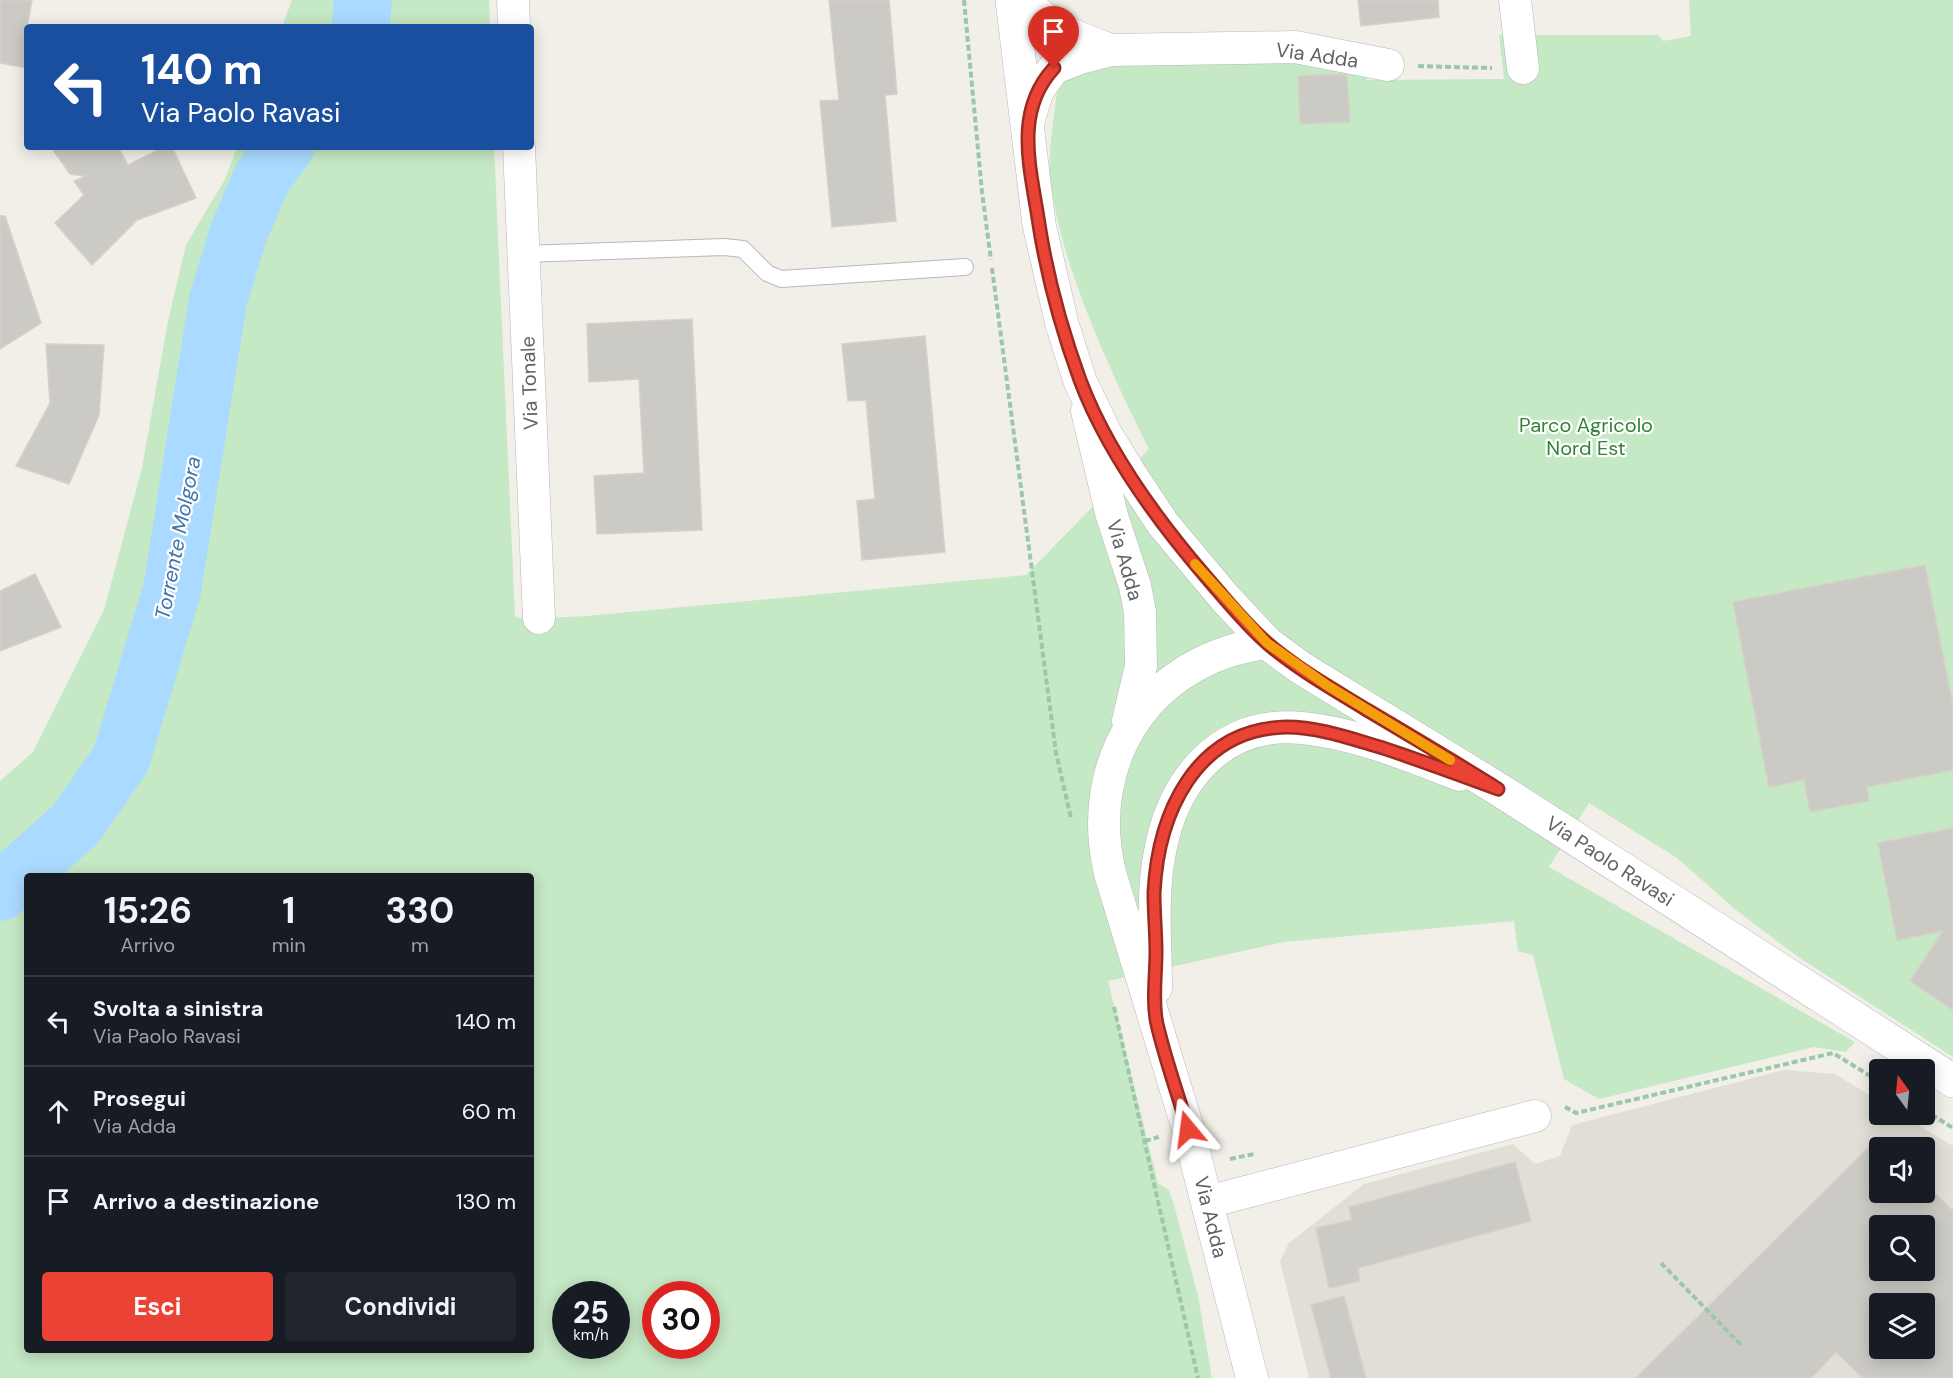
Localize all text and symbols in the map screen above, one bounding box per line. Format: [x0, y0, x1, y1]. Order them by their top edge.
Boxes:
pin [1028, 6, 1079, 68]
icon: arrive [1037, 15, 1070, 48]
street label: Via Adda [1274, 36, 1360, 74]
text: 140 m [141, 42, 263, 97]
icon: left [42, 48, 120, 126]
text: Via Paolo Ravasi [141, 95, 340, 130]
street label: Via Tonale [514, 336, 544, 430]
park label: Parco Agricolo Nord Est [1519, 412, 1653, 461]
water label: Torrente Molgora [148, 454, 208, 622]
street label: Via Adda [1101, 516, 1149, 604]
street label: Via Paolo Ravasi [1541, 810, 1679, 912]
text: 15:26 [104, 887, 192, 934]
text: 1 [282, 887, 295, 934]
text: 330 [386, 887, 454, 934]
text: Arrivo [120, 932, 175, 958]
text: min [272, 932, 306, 958]
text: m [411, 932, 429, 958]
text: Svolta a sinistra [93, 994, 263, 1023]
icon: left [42, 1005, 75, 1038]
text: 140 m [455, 1007, 516, 1036]
text: Via Paolo Ravasi [93, 1023, 241, 1049]
north arrow [1869, 1059, 1935, 1125]
map controls [1869, 1059, 1935, 1359]
text: Prosegui [93, 1084, 186, 1113]
icon: ahead [42, 1095, 75, 1128]
text: 60 m [462, 1097, 516, 1126]
position arrow [1156, 1097, 1220, 1161]
text: Via Adda [93, 1113, 176, 1139]
button: sound [1869, 1137, 1935, 1203]
street label: Via Adda [1188, 1174, 1234, 1260]
icon: arrive [42, 1185, 75, 1218]
text: Arrivo a destinazione [93, 1187, 319, 1216]
text: 130 m [456, 1187, 516, 1216]
button: search [1869, 1215, 1935, 1281]
button: Esci [42, 1272, 273, 1341]
button: Condividi [285, 1272, 516, 1341]
speed limit sign: 30 [642, 1281, 720, 1359]
text: 25 [573, 1293, 609, 1332]
button: layers [1869, 1293, 1935, 1359]
text: km/h [573, 1325, 609, 1345]

